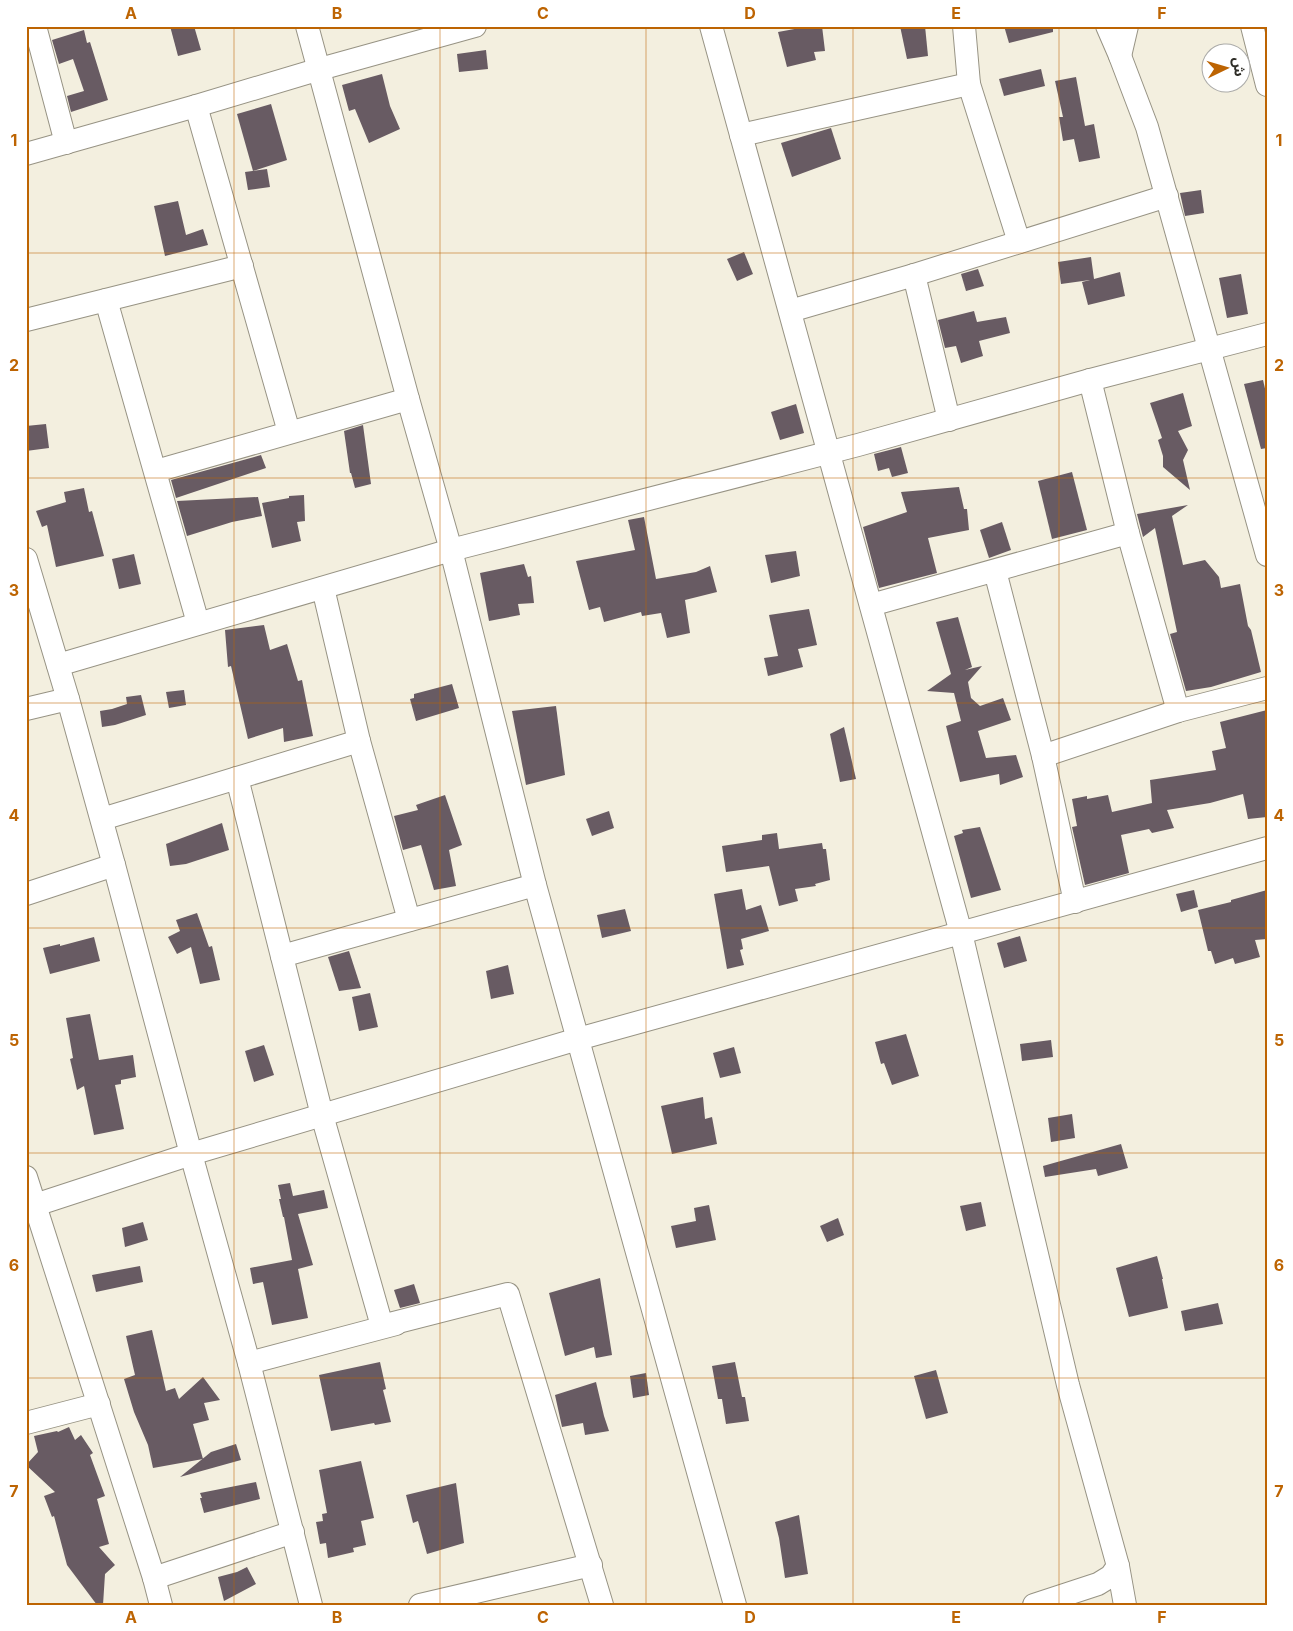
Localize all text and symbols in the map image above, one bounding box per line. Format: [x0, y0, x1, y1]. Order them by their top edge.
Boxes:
text: A [125, 3, 137, 23]
text: B [332, 3, 342, 23]
text: C [537, 3, 549, 23]
text: D [744, 3, 756, 23]
text: E [951, 3, 961, 23]
text: F [1157, 3, 1167, 23]
north arrow [1200, 42, 1250, 92]
text: ش [1230, 57, 1249, 77]
text: 1 [11, 130, 17, 150]
text: 1 [1276, 130, 1282, 150]
text: 2 [9, 355, 19, 375]
text: 2 [1274, 355, 1284, 375]
text: 3 [9, 580, 19, 600]
text: 3 [1274, 580, 1284, 600]
text: 4 [9, 805, 20, 825]
text: 4 [1274, 805, 1285, 825]
text: 5 [9, 1030, 19, 1050]
text: 5 [1274, 1030, 1284, 1050]
text: 6 [9, 1255, 19, 1275]
text: 6 [1274, 1255, 1284, 1275]
text: 7 [9, 1481, 19, 1501]
text: 7 [1274, 1481, 1284, 1501]
text: A [125, 1607, 137, 1627]
text: B [332, 1607, 342, 1627]
text: C [537, 1607, 549, 1627]
text: D [744, 1607, 756, 1627]
text: E [951, 1607, 961, 1627]
text: F [1157, 1607, 1167, 1627]

